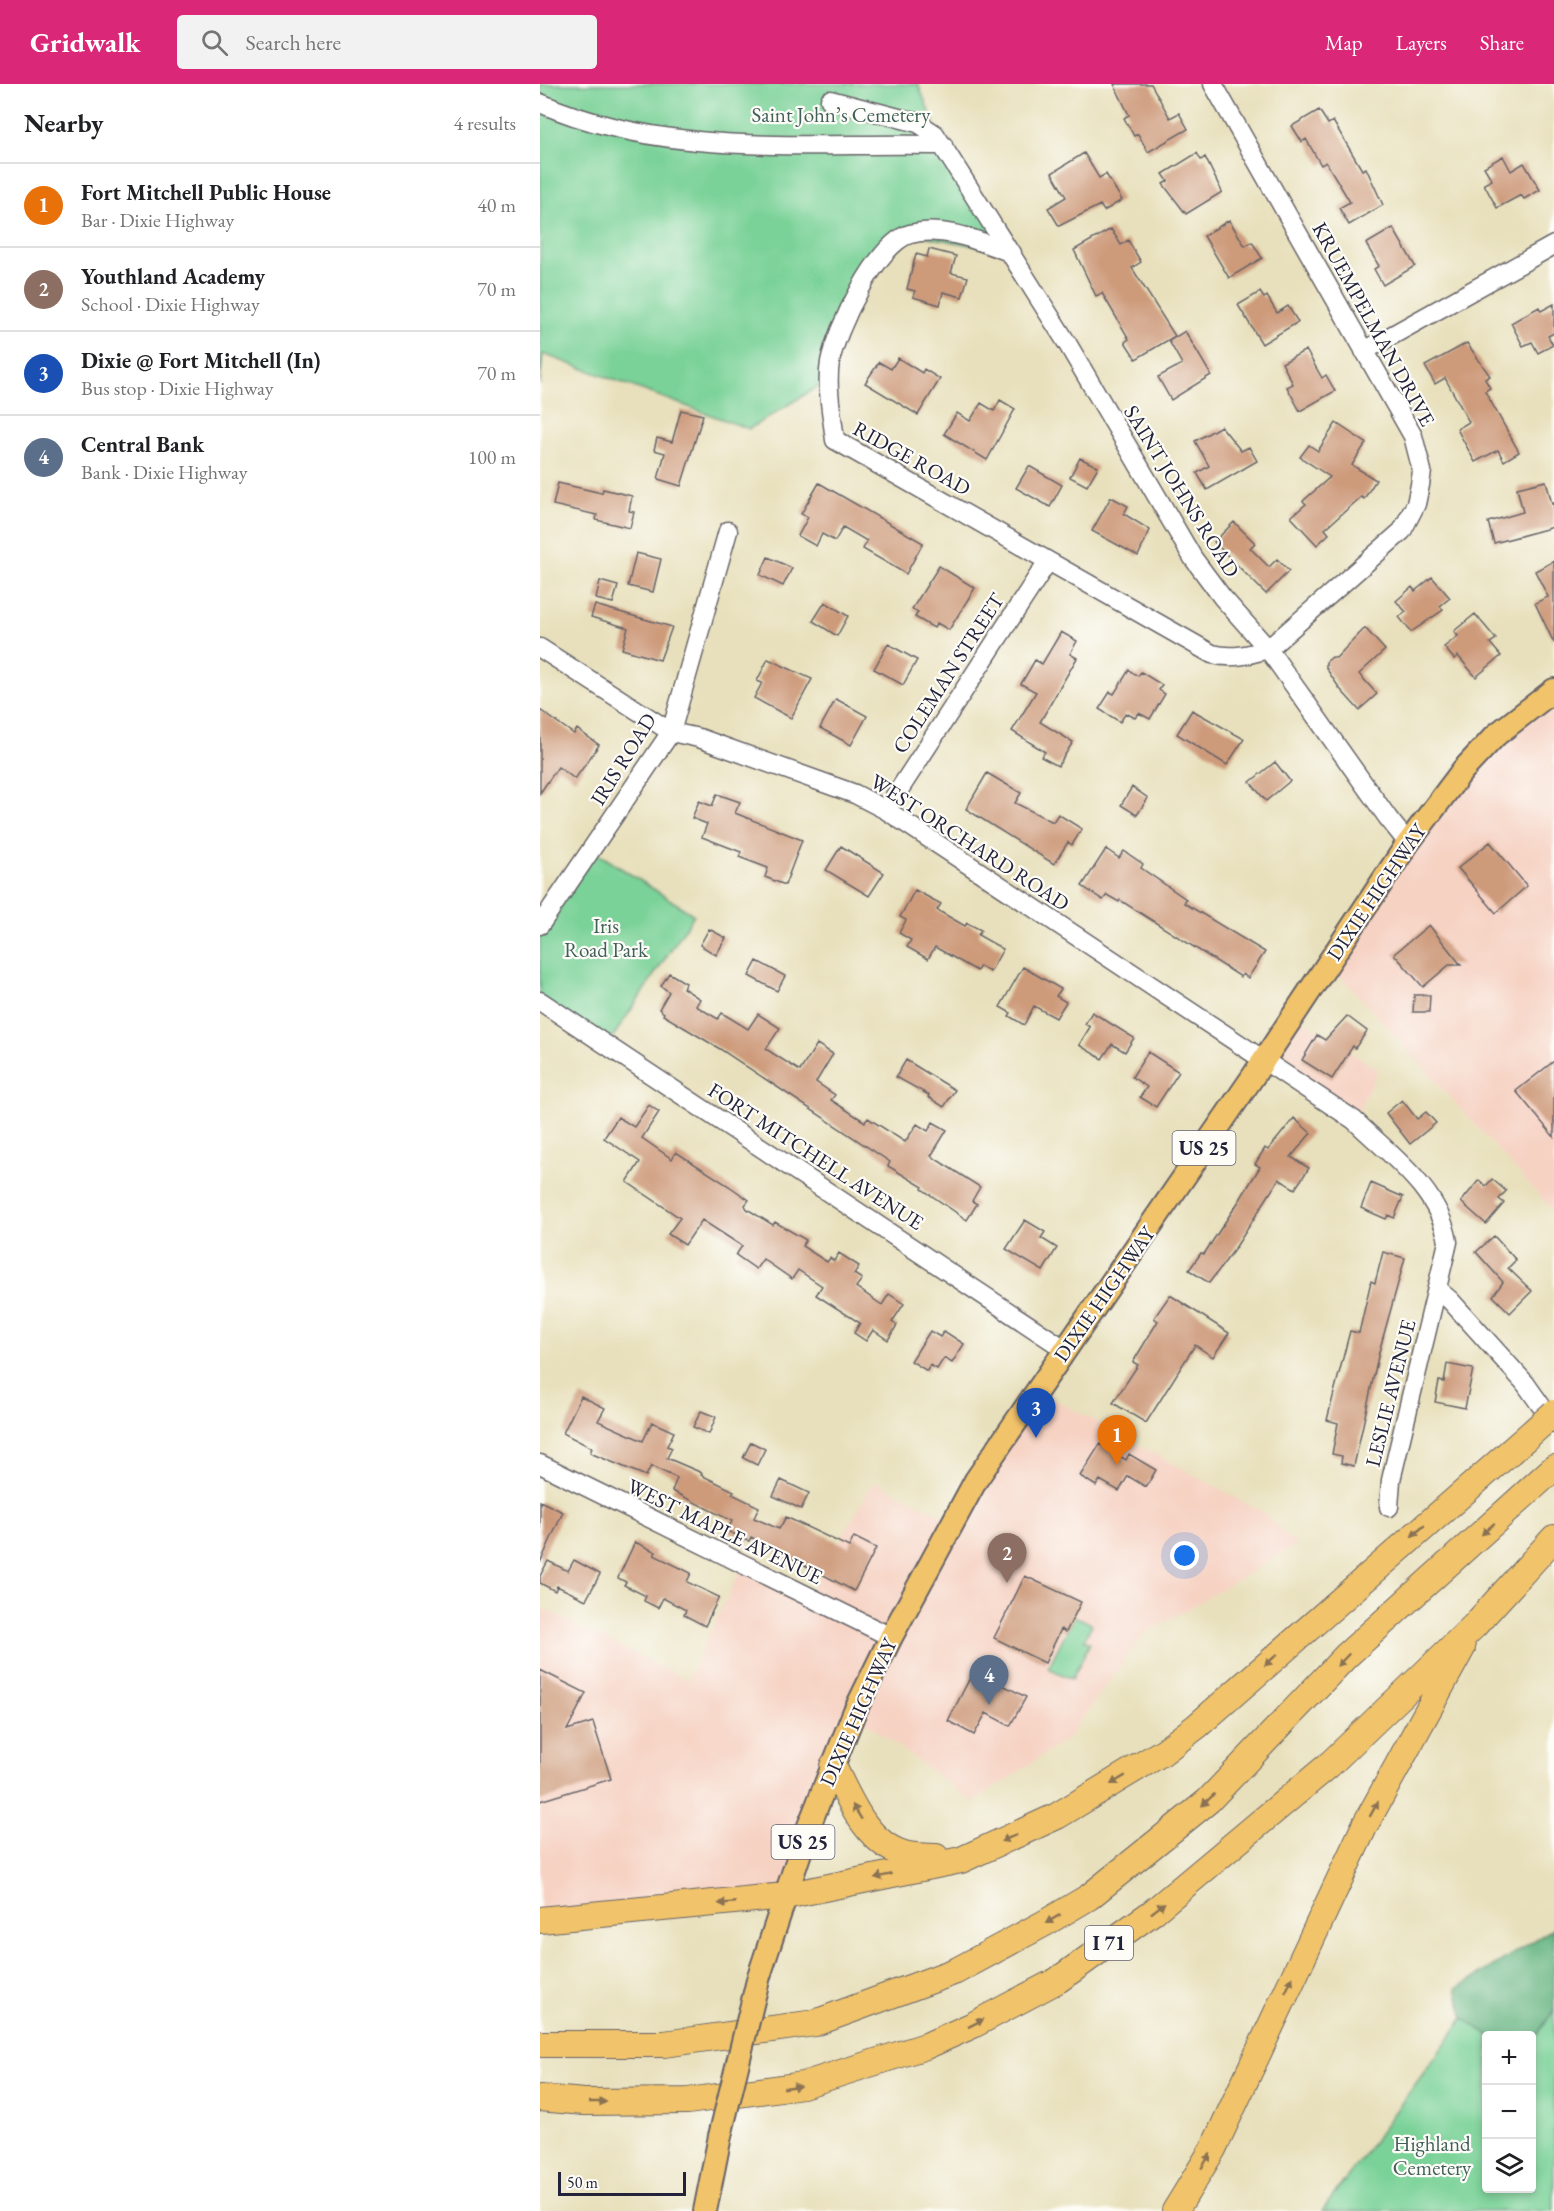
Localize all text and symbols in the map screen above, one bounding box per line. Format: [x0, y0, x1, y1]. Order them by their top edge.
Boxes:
search box [177, 15, 597, 69]
text: Gridwalk [30, 24, 141, 60]
icon: search [198, 26, 231, 59]
text: Search here [246, 28, 341, 57]
text: Map [1325, 29, 1363, 56]
text: Layers [1396, 29, 1447, 56]
text: Share [1480, 29, 1524, 56]
park label: Saint John’s Cemetery [752, 101, 931, 128]
text: Nearby [24, 106, 104, 140]
text: 4 results [453, 110, 516, 136]
text: Fort Mitchell Public House [81, 178, 331, 207]
text: 1 [38, 192, 49, 218]
text: 40 m [477, 192, 516, 218]
text: Bar · Dixie Highway [81, 207, 234, 233]
street label: KRUEMPELMAN DRIVE [1307, 217, 1441, 431]
text: Youthland Academy [81, 262, 265, 291]
text: 2 [38, 276, 49, 302]
text: 70 m [477, 276, 516, 302]
text: School · Dixie Highway [81, 291, 260, 317]
text: Dixie @ Fort Mitchell (In) [81, 346, 321, 375]
text: 3 [38, 360, 49, 386]
text: 70 m [477, 360, 516, 386]
text: Bus stop · Dixie Highway [81, 375, 274, 401]
street label: SAINT JOHNS ROAD [1118, 400, 1246, 582]
street label: RIDGE ROAD [849, 415, 976, 501]
text: Central Bank [81, 430, 204, 459]
text: 4 [38, 444, 49, 470]
text: 100 m [468, 444, 516, 470]
text: Bank · Dixie Highway [81, 459, 247, 485]
street label: COLEMAN STREET [886, 587, 1010, 758]
street label: IRIS ROAD [584, 708, 662, 810]
street label: WEST ORCHARD ROAD [865, 767, 1075, 917]
street label: DIXIE HIGHWAY [1320, 817, 1433, 965]
park label: Iris Road Park [564, 912, 649, 963]
street label: FORT MITCHELL AVENUE [703, 1076, 929, 1236]
road number: US 25 [1172, 1131, 1236, 1165]
street label: DIXIE HIGHWAY [1047, 1220, 1162, 1367]
street label: LESLIE AVENUE [1359, 1316, 1421, 1469]
pin: 3 [1016, 1388, 1056, 1438]
pin: 1 [1098, 1416, 1136, 1465]
street label: WEST MAPLE AVENUE [623, 1472, 827, 1590]
one-way arrow [1480, 1522, 1495, 1536]
one-way arrow [1411, 1524, 1426, 1537]
pin: 2 [988, 1534, 1026, 1583]
your location [1170, 1541, 1199, 1570]
street label: DIXIE HIGHWAY [813, 1632, 903, 1790]
one-way arrow [1336, 1652, 1350, 1666]
one-way arrow [1264, 1653, 1279, 1666]
pin: 4 [970, 1656, 1008, 1705]
one-way arrow [1110, 1774, 1126, 1785]
one-way arrow [1201, 1793, 1215, 1807]
one-way arrow [1369, 1801, 1379, 1818]
one-way arrow [852, 1804, 863, 1820]
road number: US 25 [772, 1825, 834, 1859]
one-way arrow [999, 1833, 1017, 1843]
one-way arrow [873, 1872, 892, 1881]
one-way arrow [717, 1898, 736, 1907]
one-way arrow [1150, 1901, 1166, 1914]
one-way arrow [1045, 1913, 1061, 1924]
road number: I 71 [1085, 1926, 1133, 1960]
one-way arrow [1284, 1976, 1293, 1993]
one-way arrow [968, 2018, 985, 2028]
map controls [1482, 2031, 1536, 2193]
button: + [1482, 2031, 1536, 2085]
one-way arrow [783, 2082, 802, 2091]
button: − [1482, 2085, 1536, 2139]
one-way arrow [589, 2097, 608, 2107]
park label: Highland Cemetery [1393, 2130, 1472, 2181]
button: layers [1482, 2139, 1536, 2193]
one-way arrow [1200, 2153, 1211, 2169]
scale bar [558, 2169, 686, 2196]
text: 50 m [567, 2172, 598, 2193]

